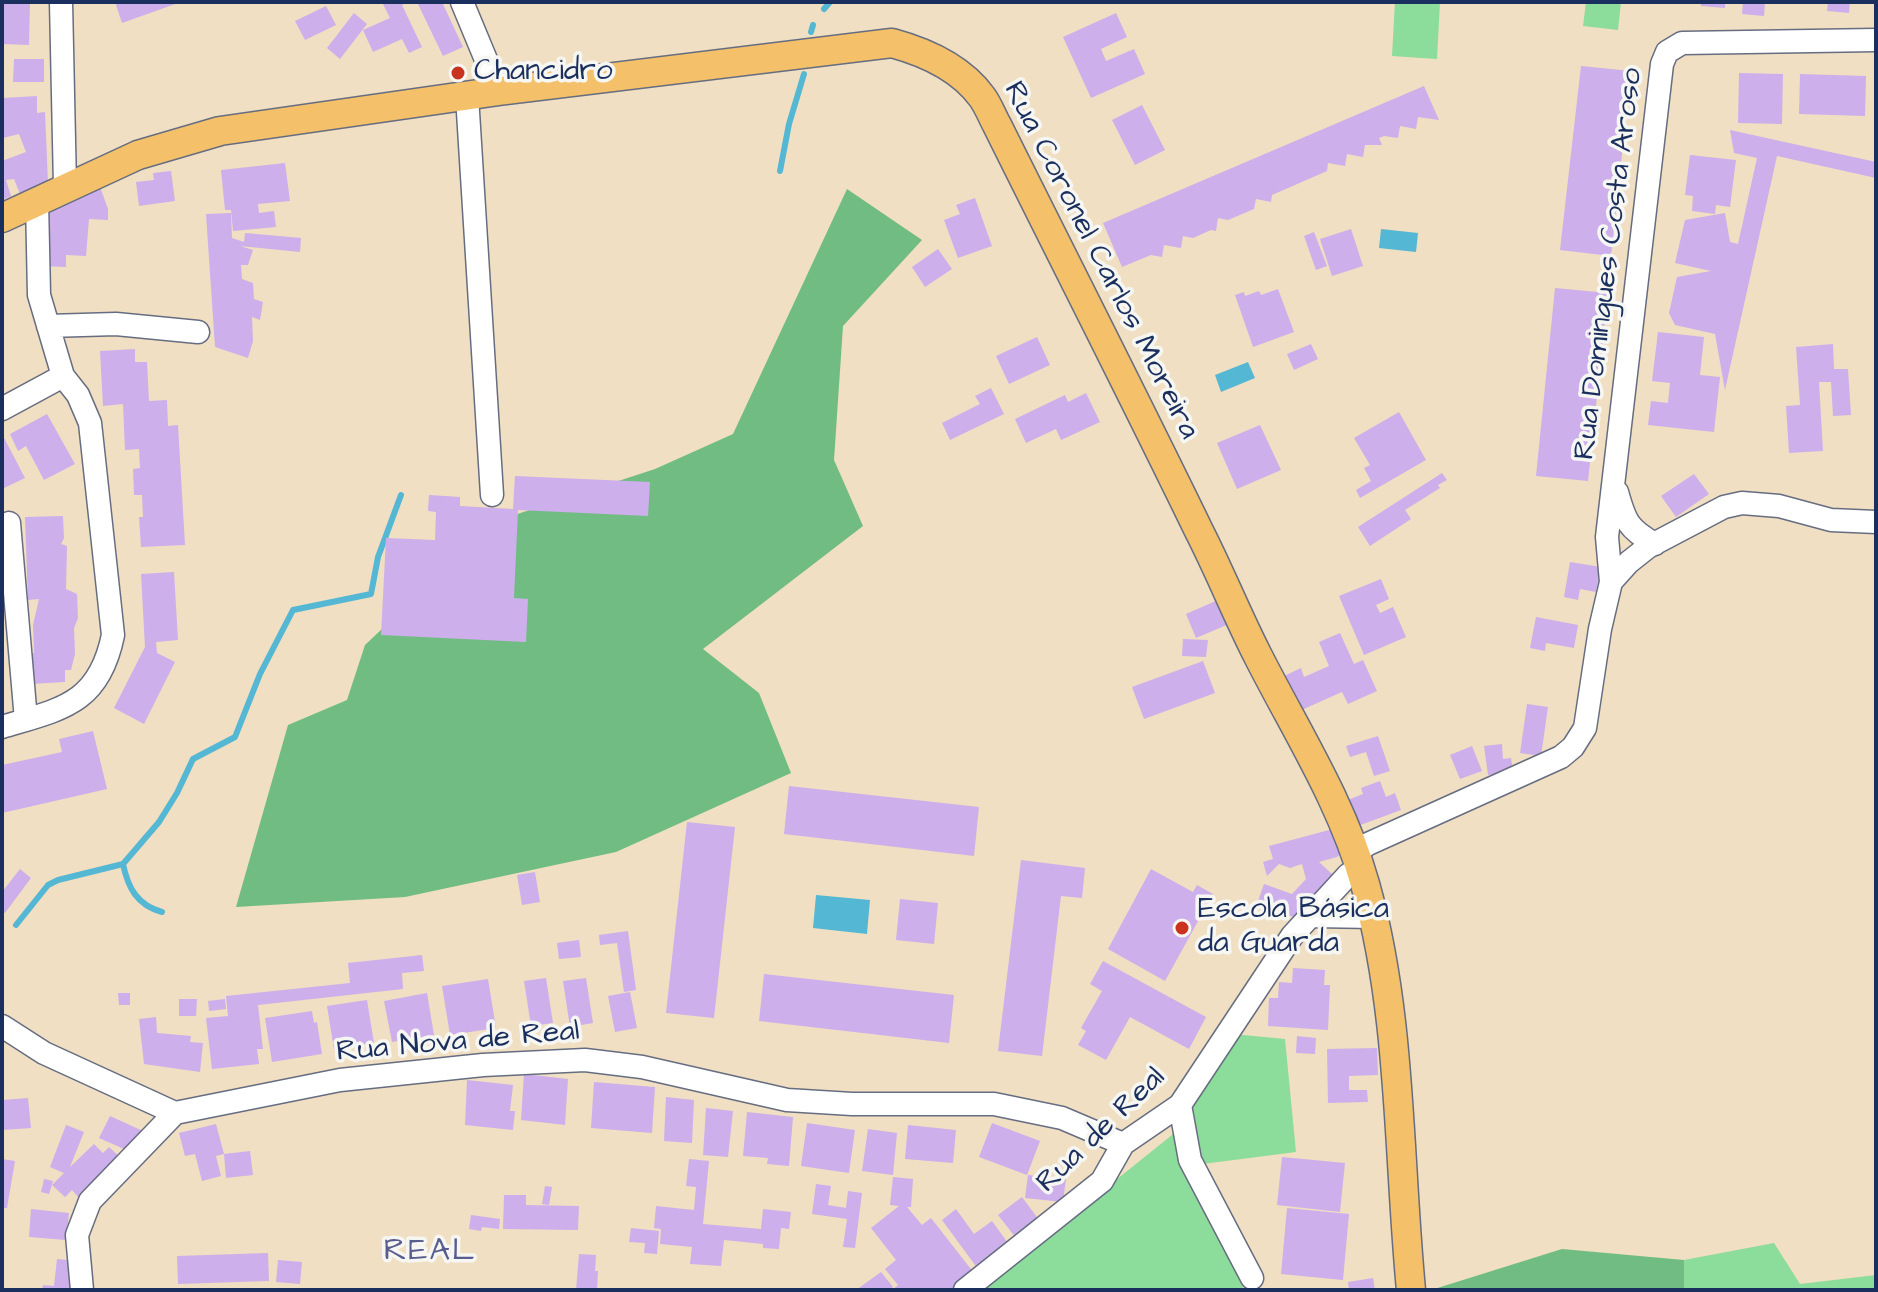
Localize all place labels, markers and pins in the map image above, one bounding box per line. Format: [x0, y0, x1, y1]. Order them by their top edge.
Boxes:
place label: Chancidro [474, 55, 613, 91]
marker: Chancidro [449, 64, 467, 82]
place label: Escola Básica da Guarda [1198, 893, 1389, 964]
marker: Escola Básica da Guarda [1173, 919, 1191, 937]

